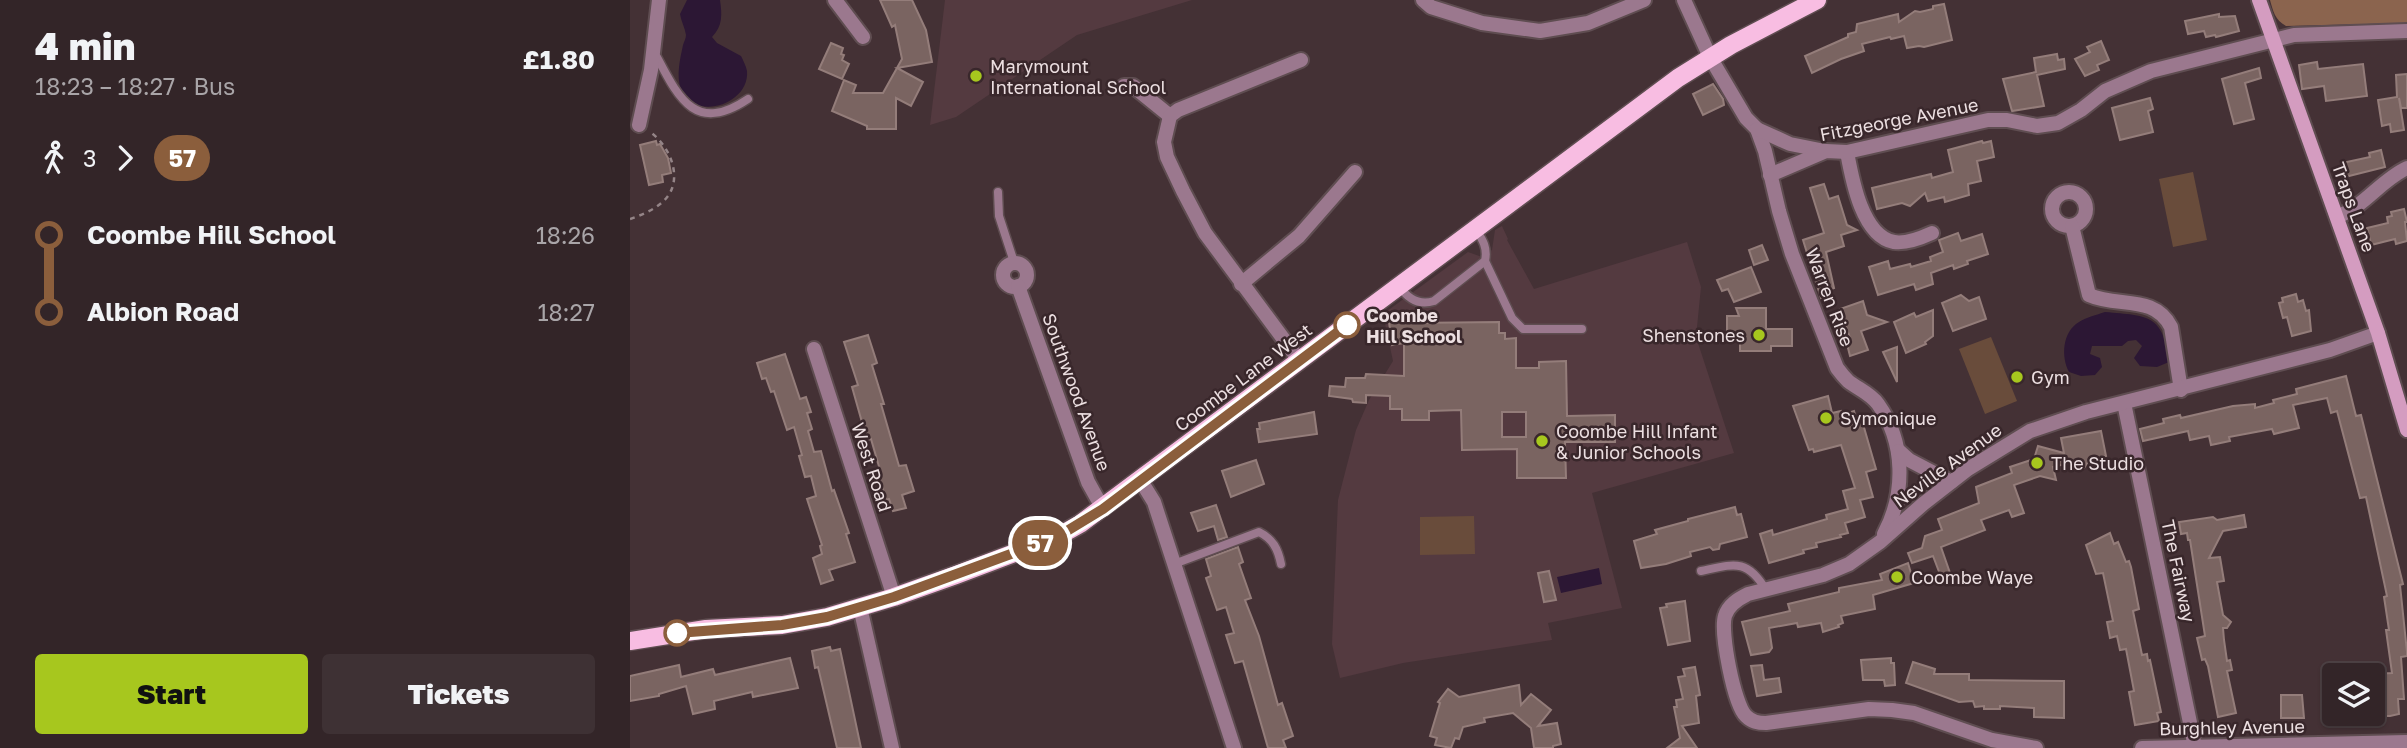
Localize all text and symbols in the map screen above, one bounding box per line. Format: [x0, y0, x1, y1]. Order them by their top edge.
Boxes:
text: 4 min [35, 23, 136, 68]
text: £1.80 [523, 44, 595, 75]
place label: Marymount International School [990, 55, 1167, 98]
marker: Marymount International School [968, 68, 984, 84]
text: 18:23 – 18:27 · Bus [35, 72, 235, 100]
street label: Fitzgeorge Avenue [1818, 93, 1980, 145]
icon: walk [35, 139, 73, 177]
icon: forward [106, 139, 144, 177]
text: 57 [168, 143, 196, 172]
text: 3 [83, 144, 96, 172]
street label: Traps Lane [2328, 159, 2380, 255]
text: Coombe Hill School [87, 219, 336, 250]
text: 18:26 [536, 221, 595, 249]
street label: Warren Rise [1801, 245, 1859, 349]
text: Albion Road [87, 296, 239, 327]
text: 18:27 [537, 298, 595, 326]
place label: Coombe Hill School [1366, 304, 1462, 347]
street label: Southwood Avenue [1038, 310, 1116, 474]
marker: Coombe Hill School [1334, 312, 1360, 338]
street label: Coombe Lane West [1170, 318, 1316, 436]
place label: Shenstones [1642, 324, 1745, 346]
marker: Shenstones [1751, 327, 1767, 343]
place label: Gym [2031, 366, 2070, 388]
marker: Gym [2009, 369, 2025, 385]
place label: Symonique [1840, 407, 1936, 429]
marker: Symonique [1818, 410, 1834, 426]
street label: Neville Avenue [1889, 418, 2005, 512]
street label: West Road [847, 420, 897, 514]
place label: Coombe Hill Infant & Junior Schools [1556, 420, 1718, 463]
marker: Coombe Hill Infant & Junior Schools [1534, 433, 1550, 449]
place label: The Studio [2051, 452, 2144, 474]
marker: The Studio [2029, 455, 2045, 471]
street label: The Fairway [2157, 518, 2201, 624]
line badge: 57 [1008, 520, 1072, 566]
text: 57 [1026, 528, 1054, 557]
place label: Coombe Waye [1911, 566, 2033, 588]
marker: Coombe Waye [1889, 569, 1905, 585]
unlabelled marker [664, 620, 690, 646]
button: Start [35, 654, 308, 734]
button: Tickets [322, 654, 595, 734]
map controls [2322, 663, 2385, 726]
button: layers [2322, 663, 2385, 726]
street label: Burghley Avenue [2159, 715, 2305, 739]

